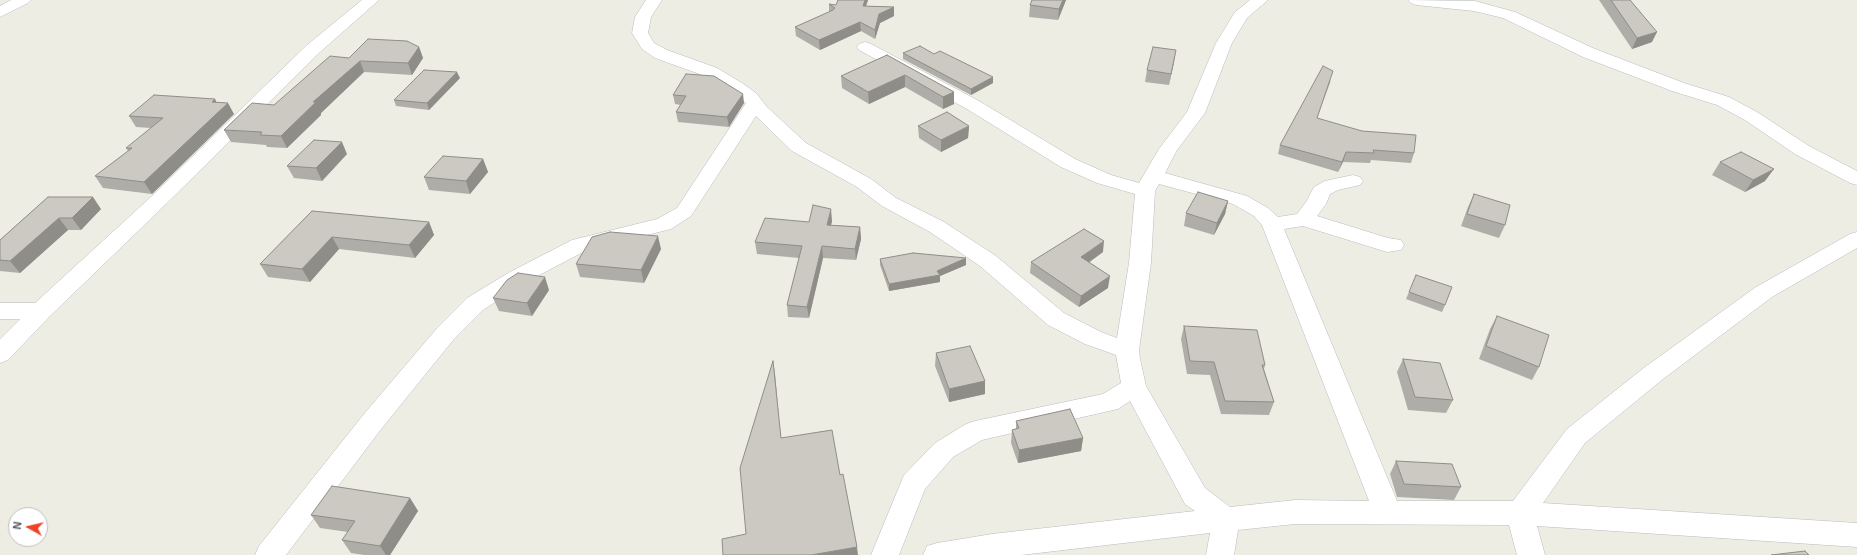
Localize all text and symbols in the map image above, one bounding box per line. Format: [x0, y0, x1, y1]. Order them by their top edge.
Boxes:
north arrow [8, 507, 48, 547]
text: N [10, 521, 24, 530]

